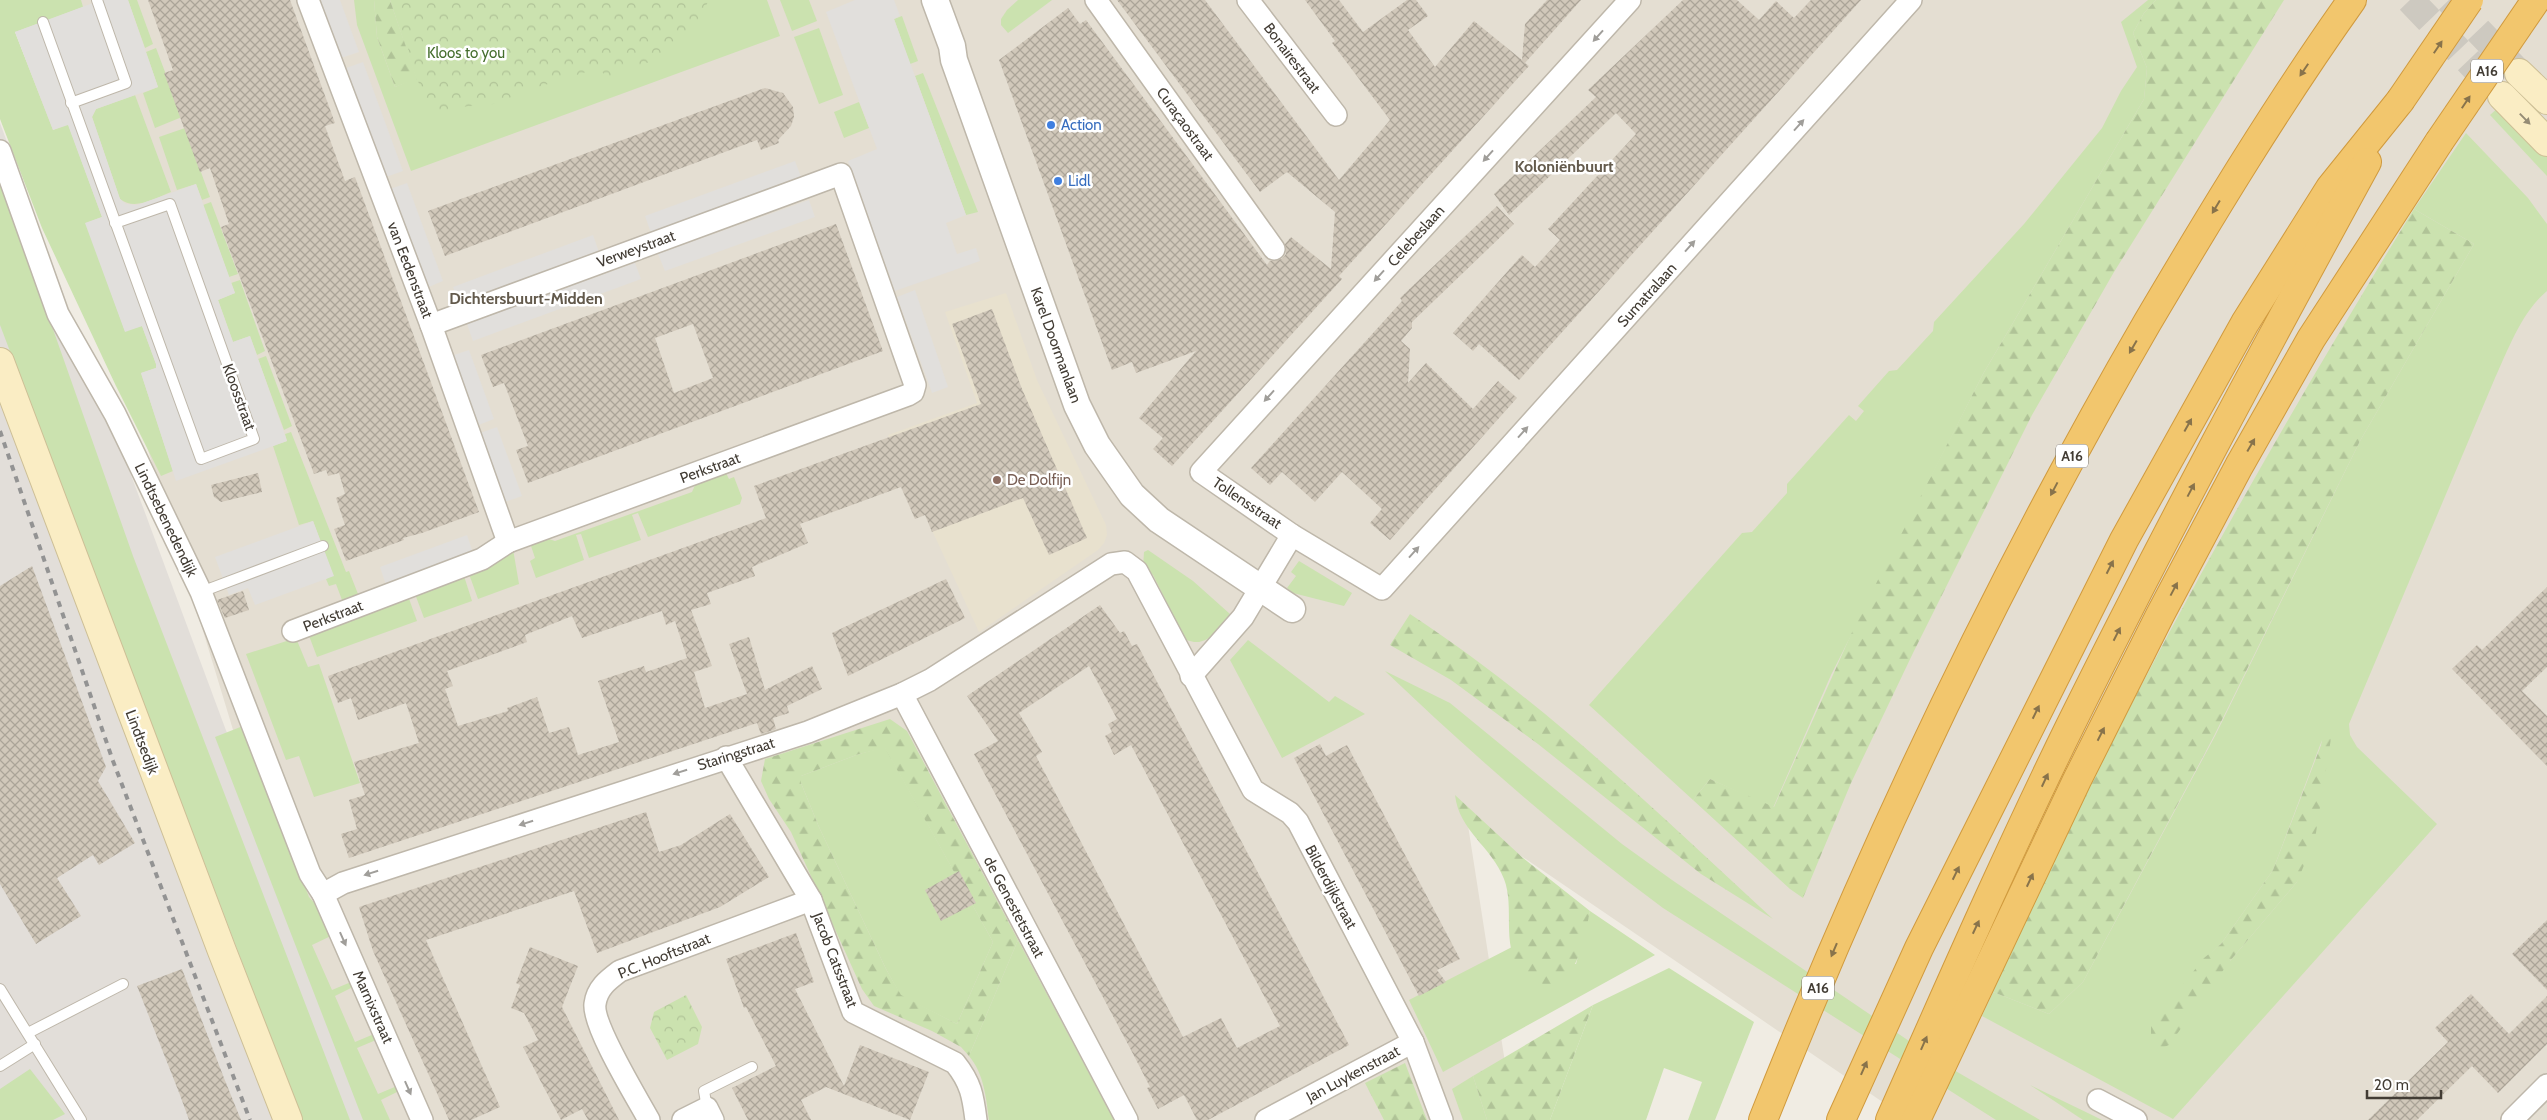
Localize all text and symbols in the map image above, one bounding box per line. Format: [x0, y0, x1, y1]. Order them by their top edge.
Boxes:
street label: Bonairestraat [1260, 19, 1324, 97]
one-way arrow [1592, 30, 1604, 42]
one-way arrow [2433, 40, 2443, 53]
park label: Kloos to you [427, 44, 505, 62]
road number: A16 [2471, 59, 2503, 82]
one-way arrow [2299, 63, 2308, 77]
street label: Curaçaostraat [1152, 84, 1218, 164]
one-way arrow [2461, 95, 2471, 109]
one-way arrow [2519, 113, 2531, 125]
place label: Action [1061, 116, 1102, 134]
marker: Action [1045, 119, 1057, 131]
one-way arrow [1793, 120, 1805, 132]
one-way arrow [1482, 150, 1494, 162]
district label: Koloniënbuurt [1514, 157, 1614, 176]
place label: Lidl [1068, 172, 1091, 190]
marker: Lidl [1052, 175, 1064, 187]
one-way arrow [2212, 201, 2221, 214]
street label: Celebeslaan [1384, 202, 1448, 270]
street label: van Eedenstraat [383, 219, 437, 321]
street label: Verweystraat [594, 227, 678, 271]
one-way arrow [1685, 239, 1696, 252]
street label: Sumatralaan [1614, 259, 1680, 331]
one-way arrow [1373, 270, 1385, 282]
street label: Karel Doormanlaan [1027, 285, 1085, 405]
district label: Dichtersbuurt-Midden [449, 289, 603, 308]
one-way arrow [2129, 340, 2138, 354]
street label: Kloosstraat [219, 361, 259, 433]
one-way arrow [1263, 390, 1275, 402]
one-way arrow [2184, 418, 2193, 431]
one-way arrow [1517, 426, 1529, 438]
one-way arrow [2246, 439, 2255, 452]
road number: A16 [2056, 444, 2088, 468]
street label: Perkstraat [677, 449, 743, 487]
street label: Lindtsebenedendijk [131, 460, 201, 580]
place label: De Dolfijn [1007, 471, 1071, 489]
street label: Tollensstraat [1209, 473, 1285, 533]
marker: De Dolfijn [991, 474, 1003, 486]
one-way arrow [2050, 482, 2058, 496]
one-way arrow [2187, 483, 2195, 497]
one-way arrow [1409, 546, 1420, 559]
one-way arrow [2106, 560, 2114, 574]
one-way arrow [2170, 581, 2178, 596]
street label: Perkstraat [300, 596, 366, 636]
one-way arrow [2113, 627, 2121, 642]
one-way arrow [2032, 704, 2040, 719]
street label: Lindtsedijk [121, 707, 163, 777]
one-way arrow [2097, 727, 2105, 741]
street label: Staringstraat [695, 734, 777, 774]
one-way arrow [672, 768, 687, 776]
one-way arrow [2041, 773, 2049, 787]
one-way arrow [518, 819, 533, 827]
street label: Bilderdijkstraat [1301, 842, 1361, 932]
street label: de Genestetstraat [980, 853, 1048, 961]
one-way arrow [1952, 866, 1960, 880]
one-way arrow [364, 870, 379, 878]
one-way arrow [2026, 873, 2034, 887]
street label: Jacob Catsstraat [808, 909, 861, 1010]
one-way arrow [1973, 920, 1981, 934]
street label: P.C. Hooftstraat [615, 929, 713, 983]
one-way arrow [339, 932, 347, 946]
one-way arrow [1830, 943, 1838, 958]
street label: Marnixstraat [349, 968, 397, 1046]
road number: A16 [1802, 976, 1834, 1000]
one-way arrow [1920, 1036, 1928, 1050]
street label: Jan Luykenstraat [1302, 1042, 1403, 1107]
one-way arrow [1861, 1061, 1869, 1075]
scale bar [2367, 1068, 2441, 1100]
text: 20 m [2374, 1076, 2409, 1094]
one-way arrow [404, 1081, 412, 1095]

